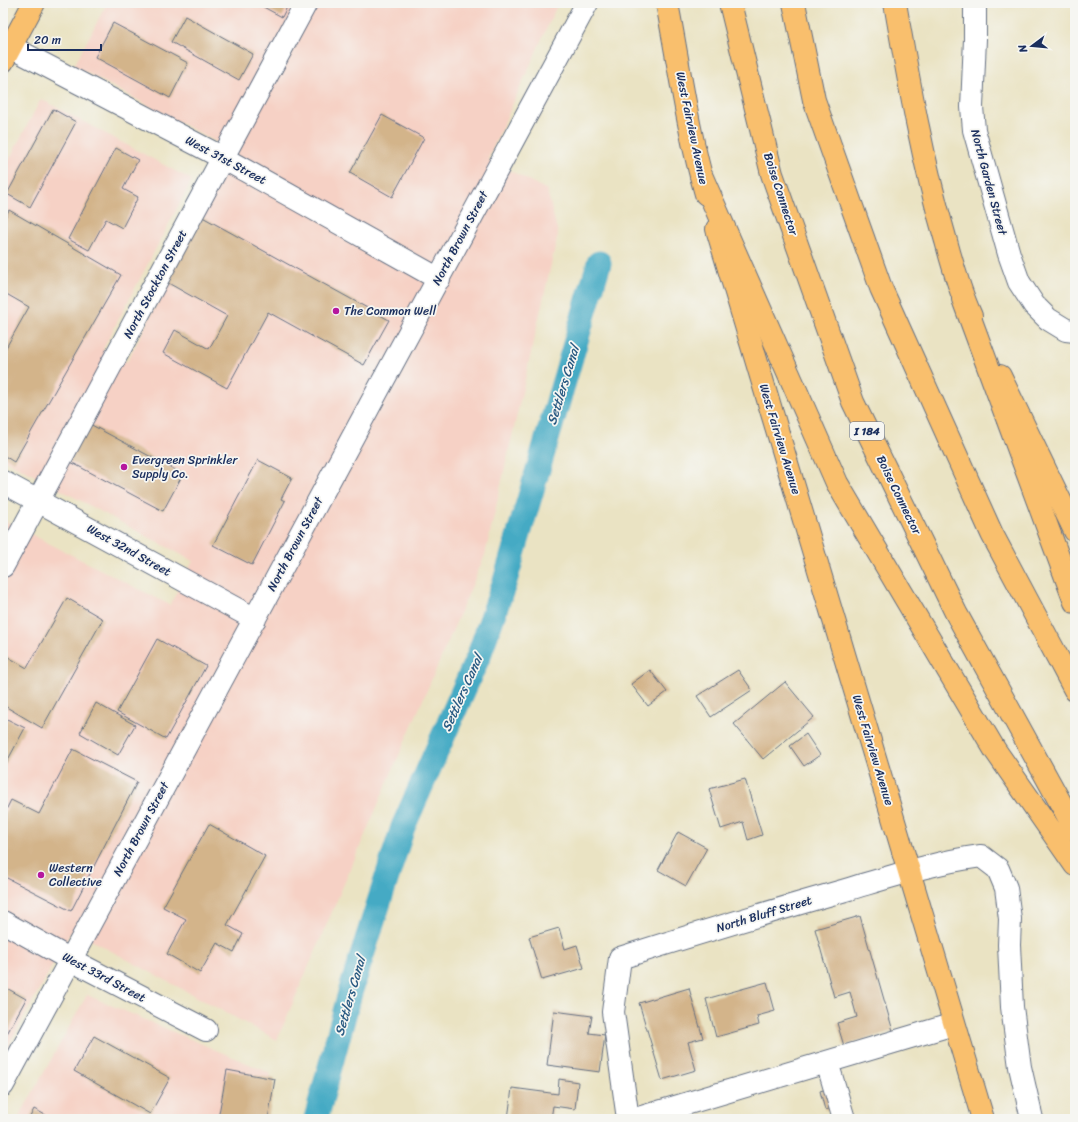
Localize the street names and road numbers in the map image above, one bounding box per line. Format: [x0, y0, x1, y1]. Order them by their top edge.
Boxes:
street label: West Fairview Avenue [669, 70, 715, 186]
street label: North Garden Street [964, 126, 1014, 239]
street label: West 31st Street [181, 129, 271, 191]
street label: Boise Connector [757, 150, 805, 239]
street label: North Brown Street [426, 186, 495, 289]
street label: North Stockton Street [117, 226, 193, 342]
street label: West Fairview Avenue [753, 381, 807, 497]
road number: I 184 [850, 422, 884, 440]
street label: Boise Connector [870, 451, 928, 540]
street label: North Brown Street [261, 492, 330, 595]
street label: West 32nd Street [83, 518, 175, 582]
street label: West Fairview Avenue [846, 692, 900, 808]
street label: North Brown Street [107, 777, 176, 880]
street label: North Bluff Street [713, 889, 815, 939]
street label: West 33rd Street [58, 946, 150, 1008]

